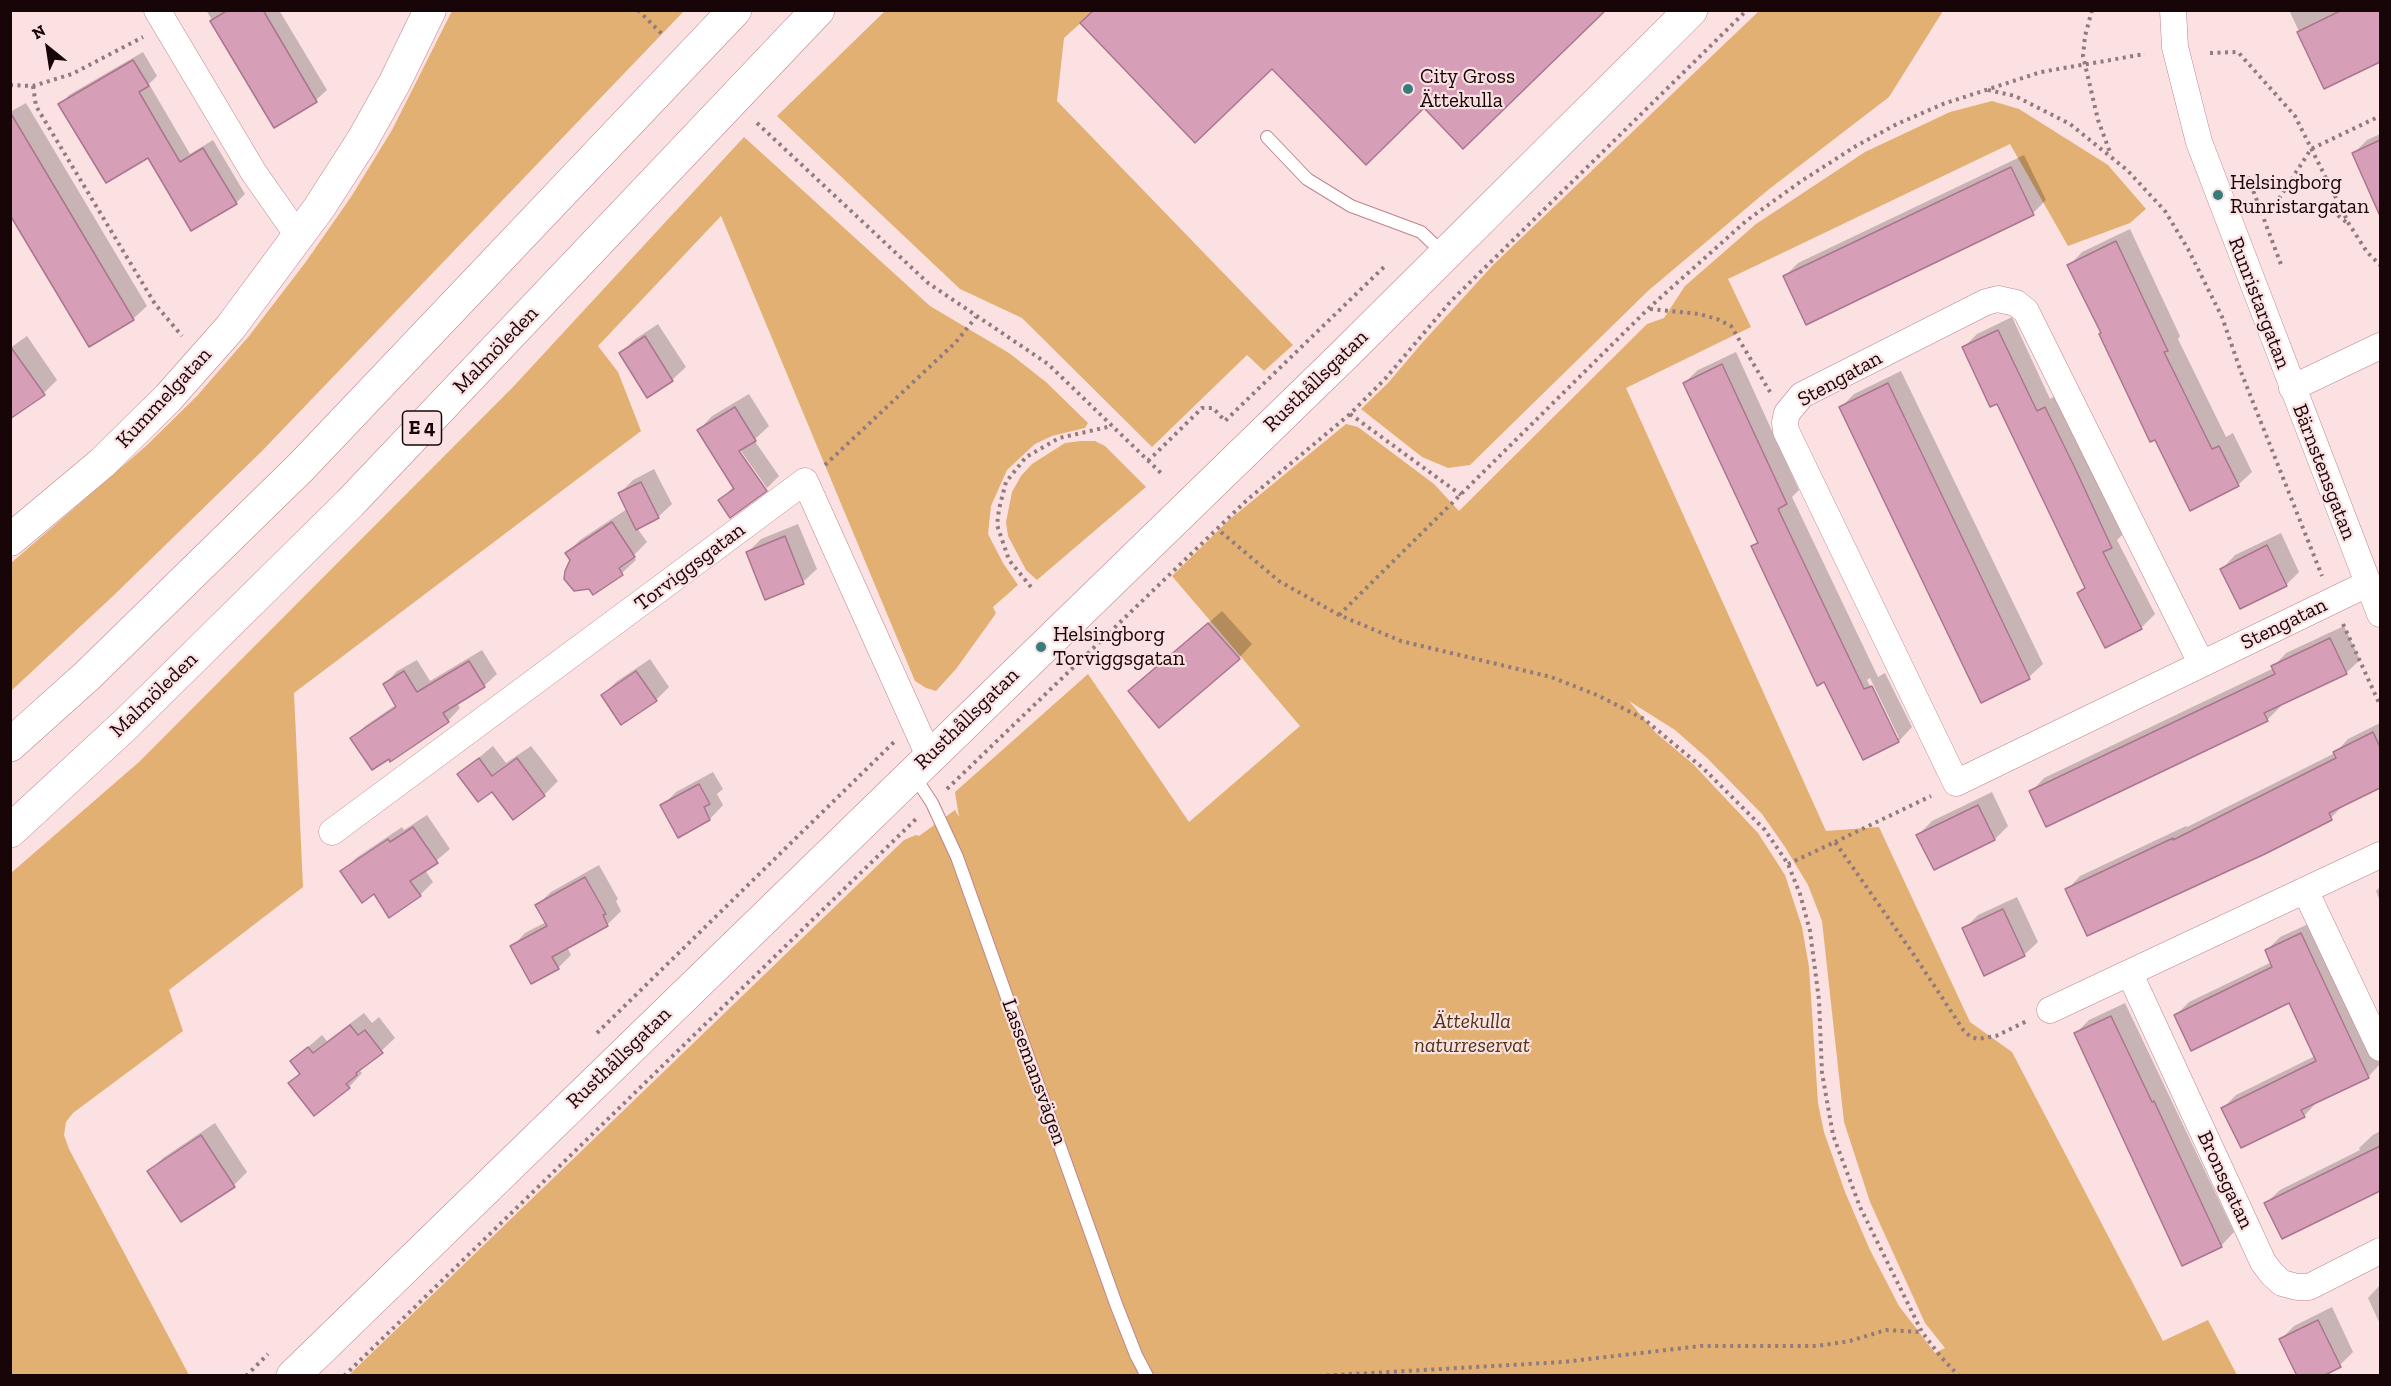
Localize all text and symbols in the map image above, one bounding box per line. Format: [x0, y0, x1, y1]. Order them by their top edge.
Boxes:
north arrow [18, 18, 78, 78]
text: N [29, 21, 49, 43]
place label: City Gross Ättekulla [1420, 64, 1515, 114]
marker: City Gross Ättekulla [1401, 82, 1415, 96]
place label: Helsingborg Runristargatan [2230, 170, 2369, 220]
marker: Helsingborg Runristargatan [2211, 188, 2225, 202]
street label: Runristargatan [2222, 234, 2296, 372]
street label: Malmöleden [448, 301, 544, 399]
street label: Rusthållsgatan [1258, 325, 1374, 437]
street label: Kummelgatan [111, 342, 217, 454]
street label: Stengatan [1793, 346, 1887, 412]
street label: Bärnstensgatan [2287, 401, 2361, 543]
road number: E 4 [402, 411, 442, 445]
street label: Torviggsgatan [630, 517, 750, 617]
street label: Stengatan [2237, 592, 2331, 656]
place label: Helsingborg Torviggsgatan [1053, 622, 1185, 672]
marker: Helsingborg Torviggsgatan [1034, 640, 1048, 654]
street label: Malmöleden [105, 647, 203, 743]
street label: Rusthållsgatan [909, 663, 1025, 775]
street label: Lassemansvägen [996, 996, 1072, 1148]
street label: Rusthållsgatan [561, 1002, 677, 1114]
park label: Ättekulla naturreservat [1414, 1009, 1530, 1059]
street label: Bronsgatan [2191, 1127, 2259, 1233]

